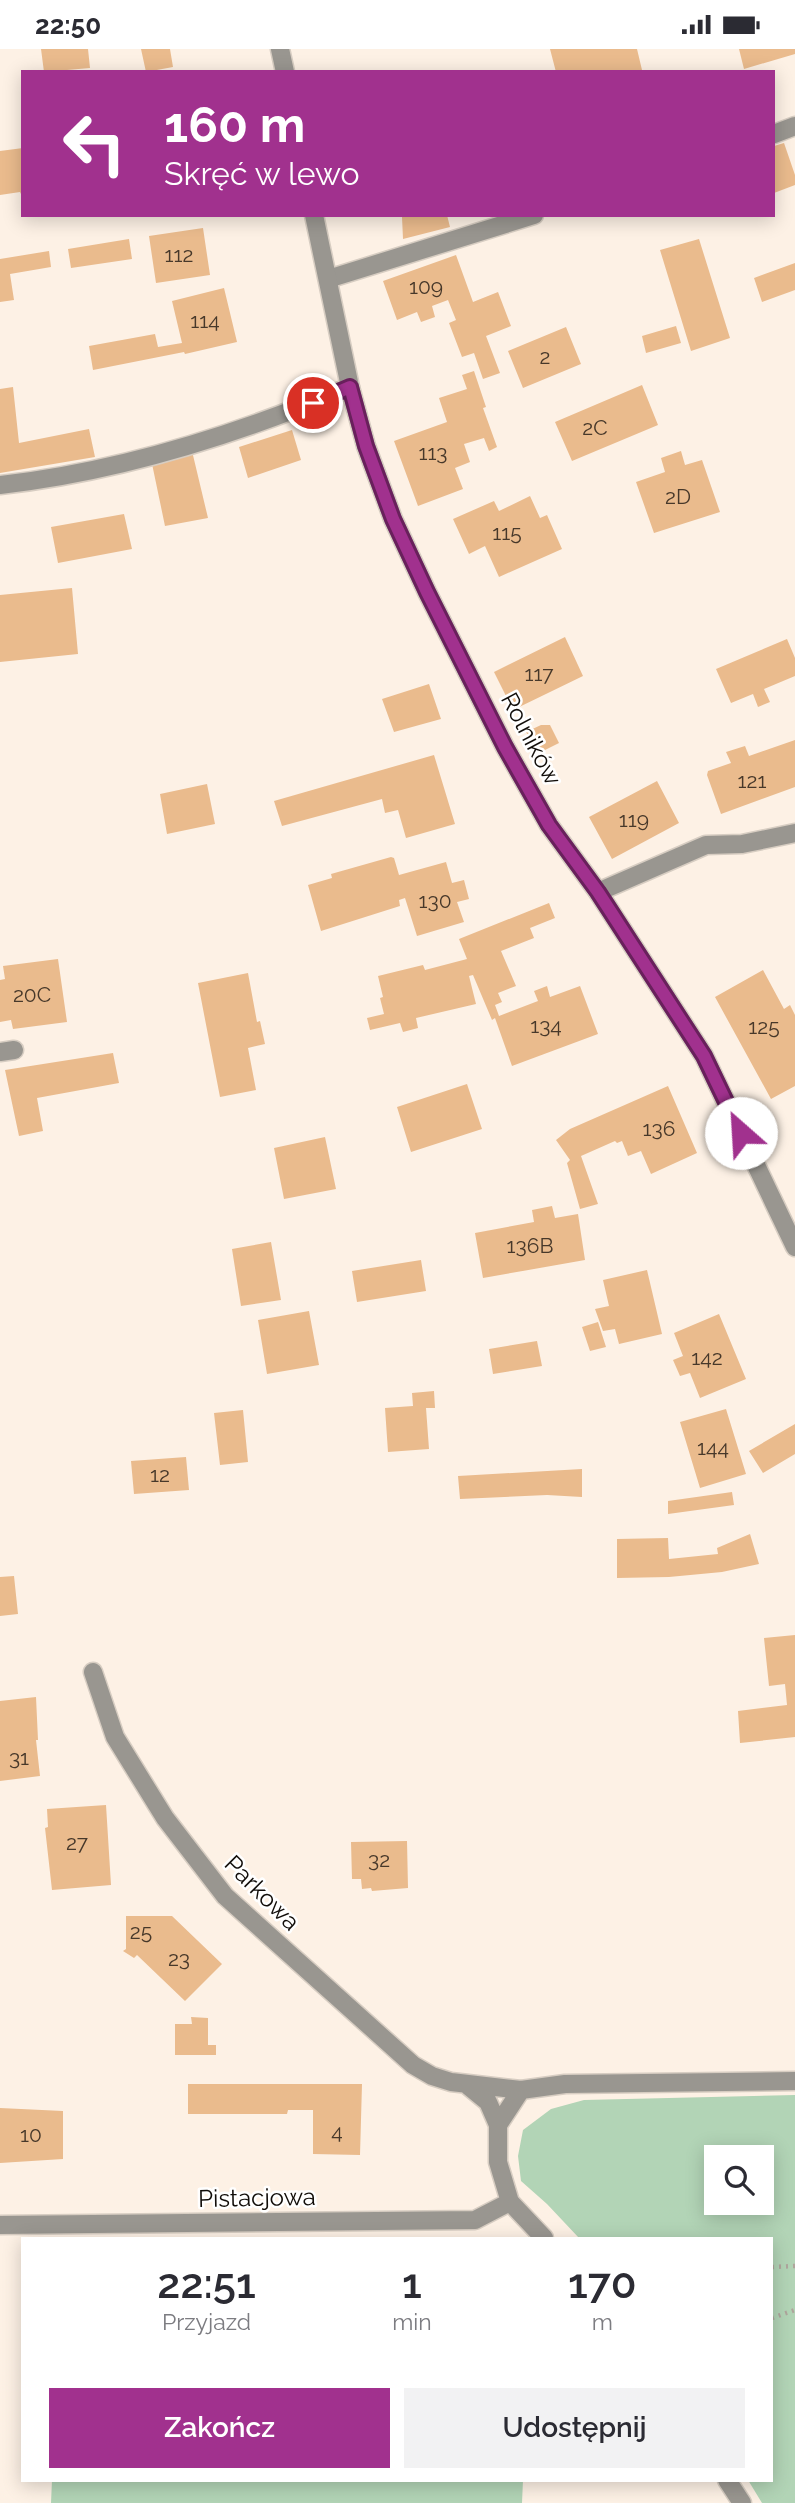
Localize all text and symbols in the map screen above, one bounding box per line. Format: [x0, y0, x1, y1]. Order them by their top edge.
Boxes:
text: 22:50 [35, 10, 101, 40]
text: 160 m [164, 96, 305, 153]
icon: left [49, 98, 140, 189]
text: Skręć w lewo [164, 155, 360, 192]
house number: 112 [165, 242, 193, 267]
house number: 109 [409, 274, 443, 299]
house number: 114 [190, 308, 220, 333]
house number: 2 [540, 344, 550, 369]
pin [283, 373, 343, 433]
icon: arrive [294, 384, 332, 422]
house number: 2C [582, 415, 608, 440]
house number: 113 [418, 440, 448, 465]
house number: 2D [665, 484, 691, 509]
house number: 115 [492, 520, 522, 545]
house number: 117 [524, 661, 554, 686]
street label: Rolników [495, 687, 568, 790]
house number: 121 [738, 768, 766, 793]
house number: 119 [619, 807, 649, 832]
house number: 130 [418, 888, 452, 913]
house number: 20C [13, 982, 51, 1007]
house number: 134 [530, 1013, 562, 1038]
house number: 125 [748, 1014, 780, 1039]
position arrow [704, 1096, 778, 1170]
house number: 136 [643, 1116, 675, 1141]
house number: 136B [507, 1233, 553, 1258]
house number: 142 [691, 1345, 723, 1370]
house number: 144 [697, 1435, 729, 1460]
house number: 12 [150, 1462, 170, 1487]
house number: 31 [9, 1745, 29, 1770]
house number: 27 [66, 1830, 89, 1855]
house number: 32 [368, 1847, 390, 1872]
street label: Parkowa [219, 1849, 306, 1936]
house number: 25 [130, 1919, 152, 1944]
house number: 23 [168, 1946, 190, 1971]
house number: 4 [331, 2119, 343, 2144]
house number: 10 [20, 2122, 42, 2147]
map controls [704, 2145, 774, 2215]
button: search [704, 2145, 774, 2215]
street label: Pistacjowa [198, 2182, 316, 2213]
text: 22:51 [157, 2259, 256, 2308]
text: 1 [402, 2259, 422, 2308]
text: 170 [568, 2259, 637, 2308]
text: Przyjazd [162, 2308, 251, 2335]
text: min [392, 2308, 432, 2335]
text: m [592, 2308, 613, 2335]
button: Zakończ [49, 2388, 390, 2468]
button: Udostępnij [404, 2388, 745, 2468]

